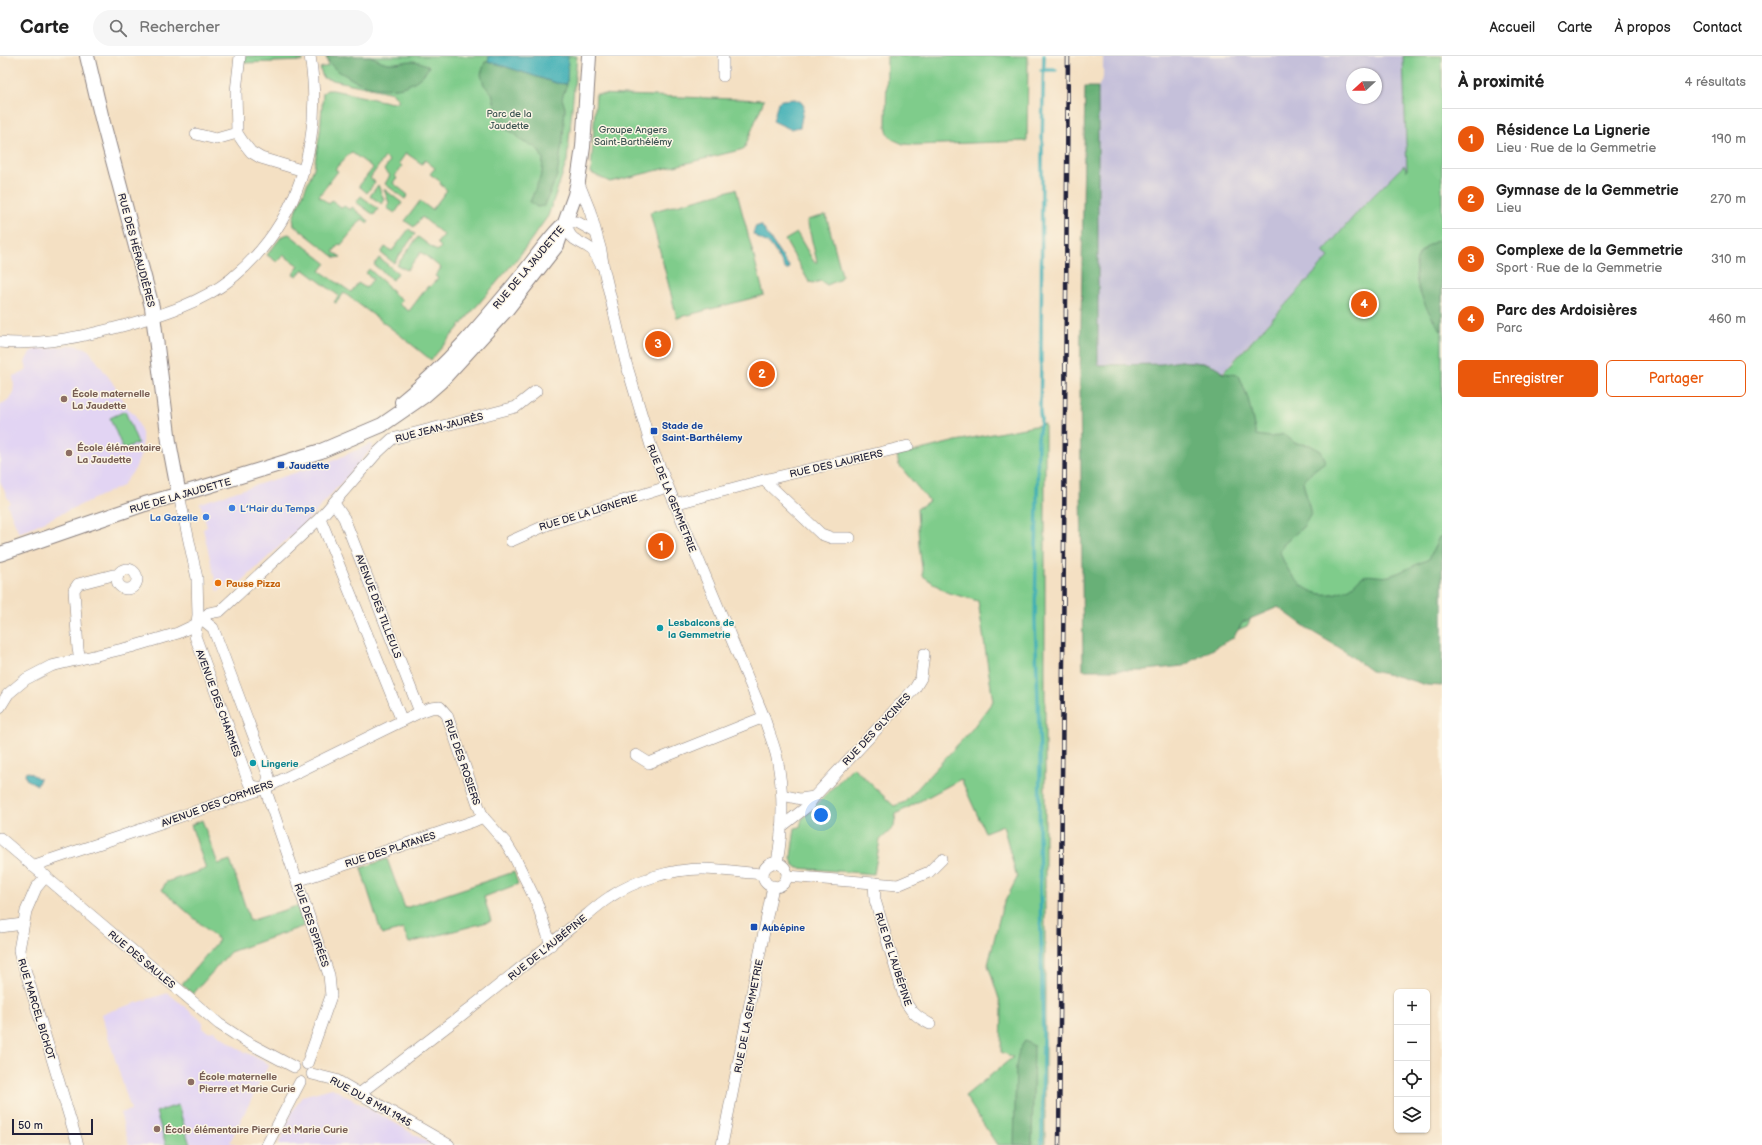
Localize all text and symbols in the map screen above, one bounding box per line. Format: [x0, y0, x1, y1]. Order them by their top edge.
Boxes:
search box [93, 10, 373, 46]
text: Carte [20, 16, 69, 39]
icon: search [107, 17, 129, 39]
text: Rechercher [139, 18, 220, 37]
text: Accueil [1489, 19, 1535, 36]
text: Carte [1557, 19, 1592, 36]
text: À propos [1614, 19, 1671, 36]
text: Contact [1693, 19, 1742, 36]
north arrow [1346, 68, 1382, 104]
text: À proximité [1458, 72, 1544, 92]
text: 4 résultats [1684, 74, 1746, 90]
park label: Parc de la Jaudette [486, 108, 532, 132]
text: Résidence La Lignerie [1496, 121, 1650, 140]
park label: Groupe Angers Saint-Barthélémy [594, 124, 673, 148]
text: 1 [1468, 131, 1474, 147]
text: 190 m [1712, 131, 1746, 147]
text: Lieu · Rue de la Gemmetrie [1496, 140, 1656, 156]
text: Gymnase de la Gemmetrie [1496, 181, 1679, 200]
text: 2 [1467, 191, 1475, 207]
text: 270 m [1710, 191, 1746, 207]
street label: RUE DES HÉRAUDIÈRES [115, 192, 157, 309]
text: Lieu [1496, 200, 1521, 216]
street label: RUE DE LA JAUDETTE [490, 223, 567, 312]
text: Complexe de la Gemmetrie [1496, 241, 1683, 260]
text: 3 [1467, 251, 1475, 267]
text: 310 m [1711, 251, 1746, 267]
text: Sport · Rue de la Gemmetrie [1496, 260, 1662, 276]
pin: 4 [1351, 289, 1377, 319]
text: Parc des Ardoisières [1496, 301, 1637, 320]
text: 4 [1467, 311, 1475, 327]
text: 460 m [1708, 311, 1746, 327]
text: Parc [1496, 320, 1522, 336]
pin: 3 [645, 329, 671, 359]
pin: 2 [749, 359, 775, 389]
button: Enregistrer [1458, 360, 1598, 397]
button: Partager [1606, 360, 1746, 397]
place label: École maternelle La Jaudette [72, 388, 150, 412]
marker: École maternelle La Jaudette [59, 394, 69, 404]
street label: RUE JEAN-JAURÈS [394, 410, 485, 445]
place label: Stade de Saint-Barthélemy [662, 420, 743, 444]
marker: Stade de Saint-Barthélemy [649, 426, 659, 436]
place label: École élémentaire La Jaudette [77, 442, 161, 466]
street label: RUE DE LA GEMMETRIE [644, 443, 698, 555]
street label: RUE DES LAURIERS [788, 447, 884, 481]
marker: École élémentaire La Jaudette [64, 448, 74, 458]
marker: Jaudette [276, 460, 286, 470]
place label: Jaudette [289, 460, 329, 472]
street label: RUE DE LA JAUDETTE [128, 476, 233, 516]
street label: RUE DE LA LIGNERIE [538, 492, 639, 534]
marker: L’Hair du Temps [227, 503, 237, 513]
place label: L’Hair du Temps [240, 503, 315, 515]
place label: La Gazelle [150, 512, 198, 524]
marker: La Gazelle [201, 512, 211, 522]
pin: 1 [648, 531, 674, 561]
street label: AVENUE DES TILLEULS [353, 552, 404, 660]
marker: Pause Pizza [213, 578, 223, 588]
place label: Pause Pizza [226, 578, 281, 590]
place label: Lesbalcons de la Gemmetrie [668, 617, 735, 641]
marker: Lesbalcons de la Gemmetrie [655, 623, 665, 633]
street label: AVENUE DES CHARMES [193, 648, 243, 759]
street label: RUE DES GLYCINES [840, 691, 913, 768]
street label: RUE DES ROSIERS [442, 718, 482, 807]
marker: Lingerie [248, 758, 258, 768]
place label: Lingerie [261, 758, 299, 770]
street label: AVENUE DES CORMIERS [160, 778, 275, 830]
your location [811, 805, 831, 825]
street label: RUE DES PLATANES [343, 830, 437, 870]
street label: RUE DES SPIRÉES [291, 882, 331, 969]
street label: RUE DE L’AUBÉPINE [872, 911, 914, 1008]
street label: RUE DE L’AUBÉPINE [506, 912, 590, 983]
marker: Aubépine [749, 922, 759, 932]
place label: Aubépine [761, 922, 805, 934]
street label: RUE DES SAULES [105, 928, 177, 991]
street label: RUE MARCEL BICHOT [15, 957, 57, 1061]
street label: RUE DE LA GEMMETRIE [732, 958, 766, 1074]
map controls [1394, 989, 1430, 1133]
button: + [1394, 989, 1430, 1025]
button: − [1394, 1025, 1430, 1061]
button: locate [1394, 1061, 1430, 1097]
place label: École maternelle Pierre et Marie Curie [199, 1071, 296, 1095]
street label: RUE DU 8 MAI 1945 [328, 1074, 414, 1129]
marker: École maternelle Pierre et Marie Curie [186, 1077, 196, 1087]
button: layers [1394, 1097, 1430, 1133]
scale bar [12, 1117, 93, 1136]
text: 50 m [18, 1119, 43, 1132]
marker: École élémentaire Pierre et Marie Curie [152, 1124, 162, 1134]
place label: École élémentaire Pierre et Marie Curie [165, 1124, 348, 1136]

